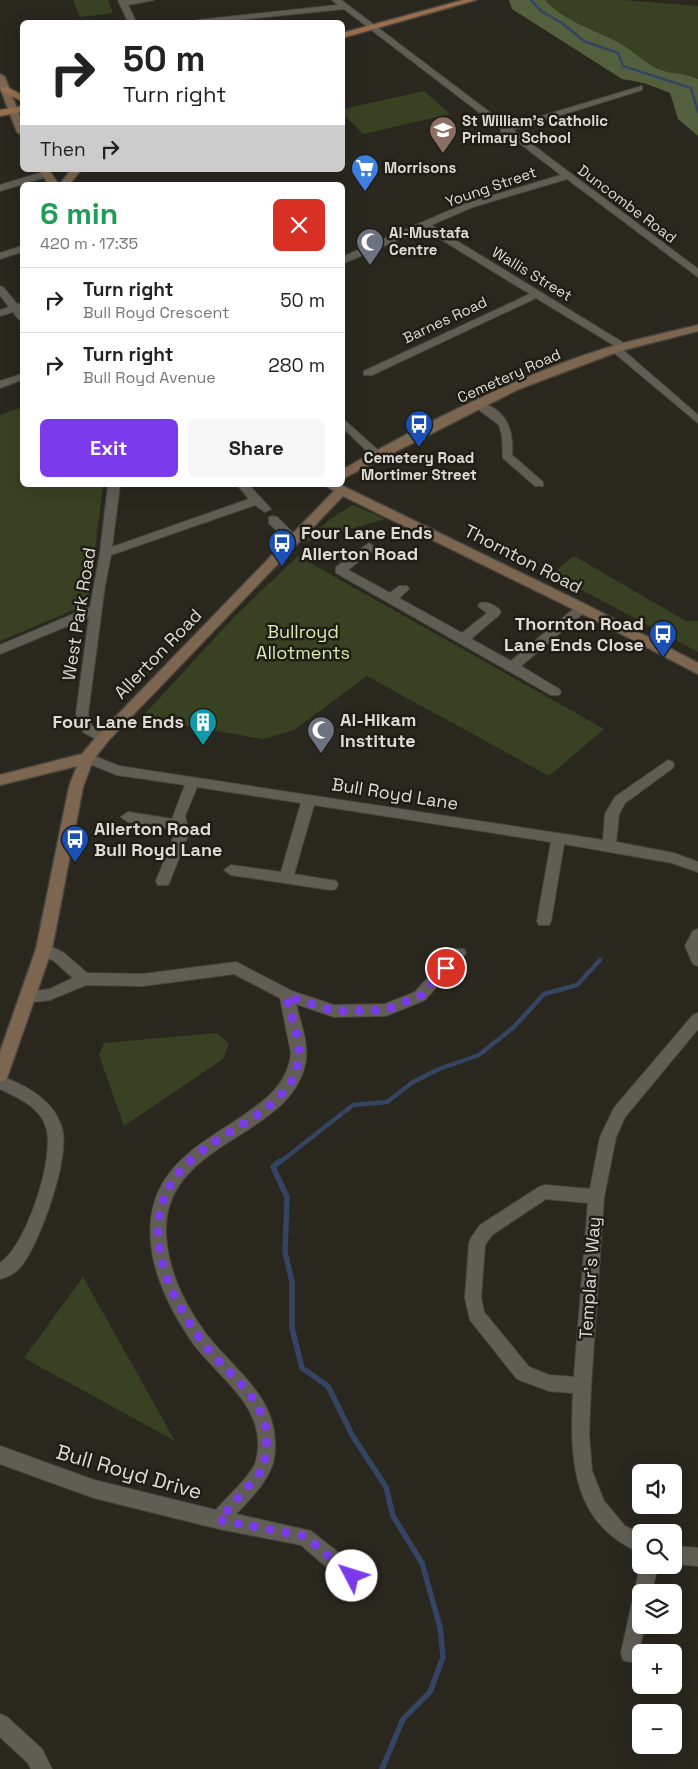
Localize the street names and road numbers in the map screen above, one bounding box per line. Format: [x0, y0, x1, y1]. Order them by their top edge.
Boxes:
street label: Duncombe Road [574, 160, 680, 247]
street label: Young Street [443, 162, 539, 211]
street label: Wallis Street [489, 242, 576, 305]
street label: Barnes Road [400, 292, 490, 347]
street label: Cemetery Road [454, 344, 563, 407]
street label: Thornton Road [460, 519, 586, 598]
street label: West Park Road [57, 546, 100, 682]
street label: Allerton Road [109, 604, 206, 704]
street label: Bull Royd Lane [330, 772, 460, 815]
street label: Templar's Way [574, 1216, 605, 1340]
street label: Bull Royd Drive [53, 1438, 205, 1505]

